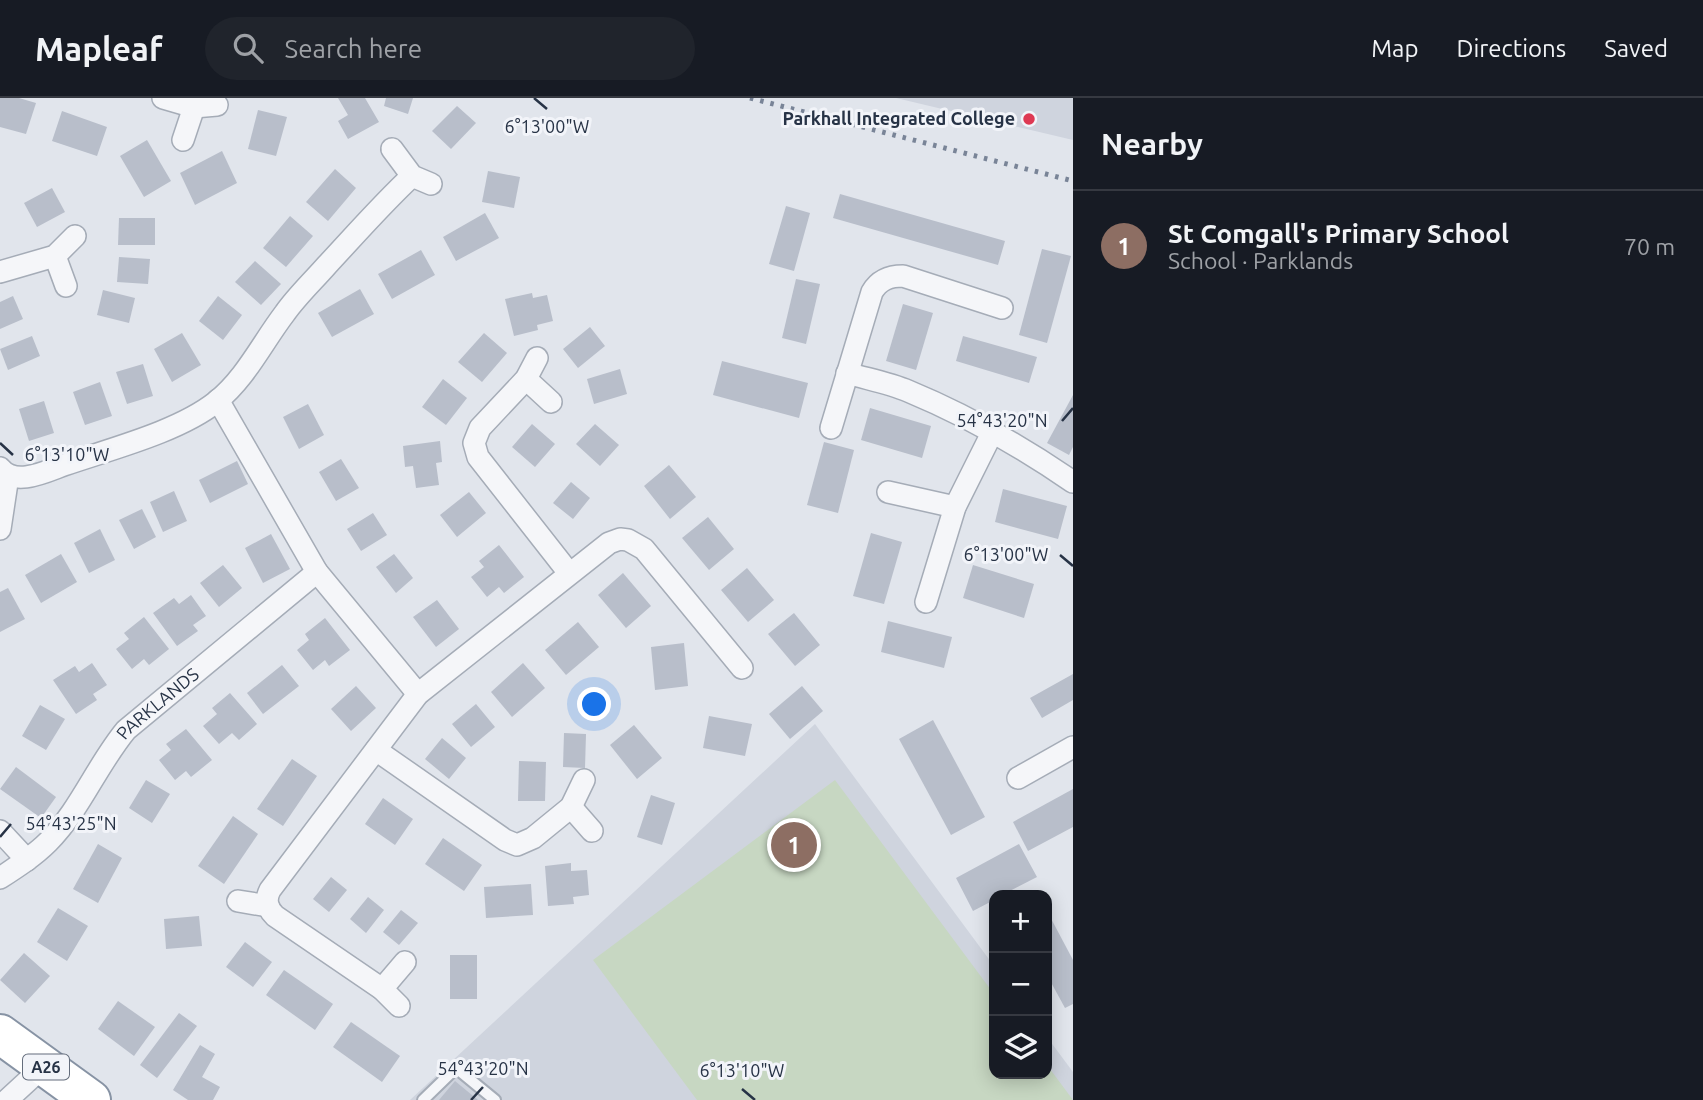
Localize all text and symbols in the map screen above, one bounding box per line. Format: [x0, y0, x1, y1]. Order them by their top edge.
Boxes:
search box [205, 17, 695, 80]
icon: search [229, 29, 267, 67]
text: Mapleaf [35, 30, 163, 67]
text: Search here [285, 34, 422, 63]
text: Map [1371, 35, 1418, 62]
text: Directions [1456, 35, 1566, 62]
text: Saved [1604, 35, 1668, 62]
place label: Parkhall Integrated College [782, 108, 1015, 128]
marker: Parkhall Integrated College [1021, 111, 1037, 127]
text: 6°13'00"W [505, 116, 590, 136]
text: Nearby [1101, 127, 1203, 161]
text: St Comgall's Primary School [1168, 219, 1509, 248]
text: 1 [1118, 234, 1130, 259]
text: 70 m [1624, 234, 1675, 259]
text: School · Parklands [1168, 248, 1353, 273]
text: 54°43'20"N [956, 410, 1048, 430]
text: 6°13'10"W [25, 444, 110, 464]
text: 6°13'00"W [964, 544, 1049, 564]
street label: PARKLANDS [112, 663, 202, 743]
your location [577, 687, 611, 721]
text: 54°43'25"N [25, 813, 117, 833]
pin: 1 [771, 819, 817, 871]
map controls [989, 890, 1052, 1079]
button: + [989, 890, 1052, 953]
button: − [989, 953, 1052, 1016]
button: layers [989, 1016, 1052, 1079]
road number: A26 [23, 1054, 69, 1079]
text: 54°43'20"N [437, 1058, 529, 1078]
text: 6°13'10"W [700, 1060, 785, 1080]

